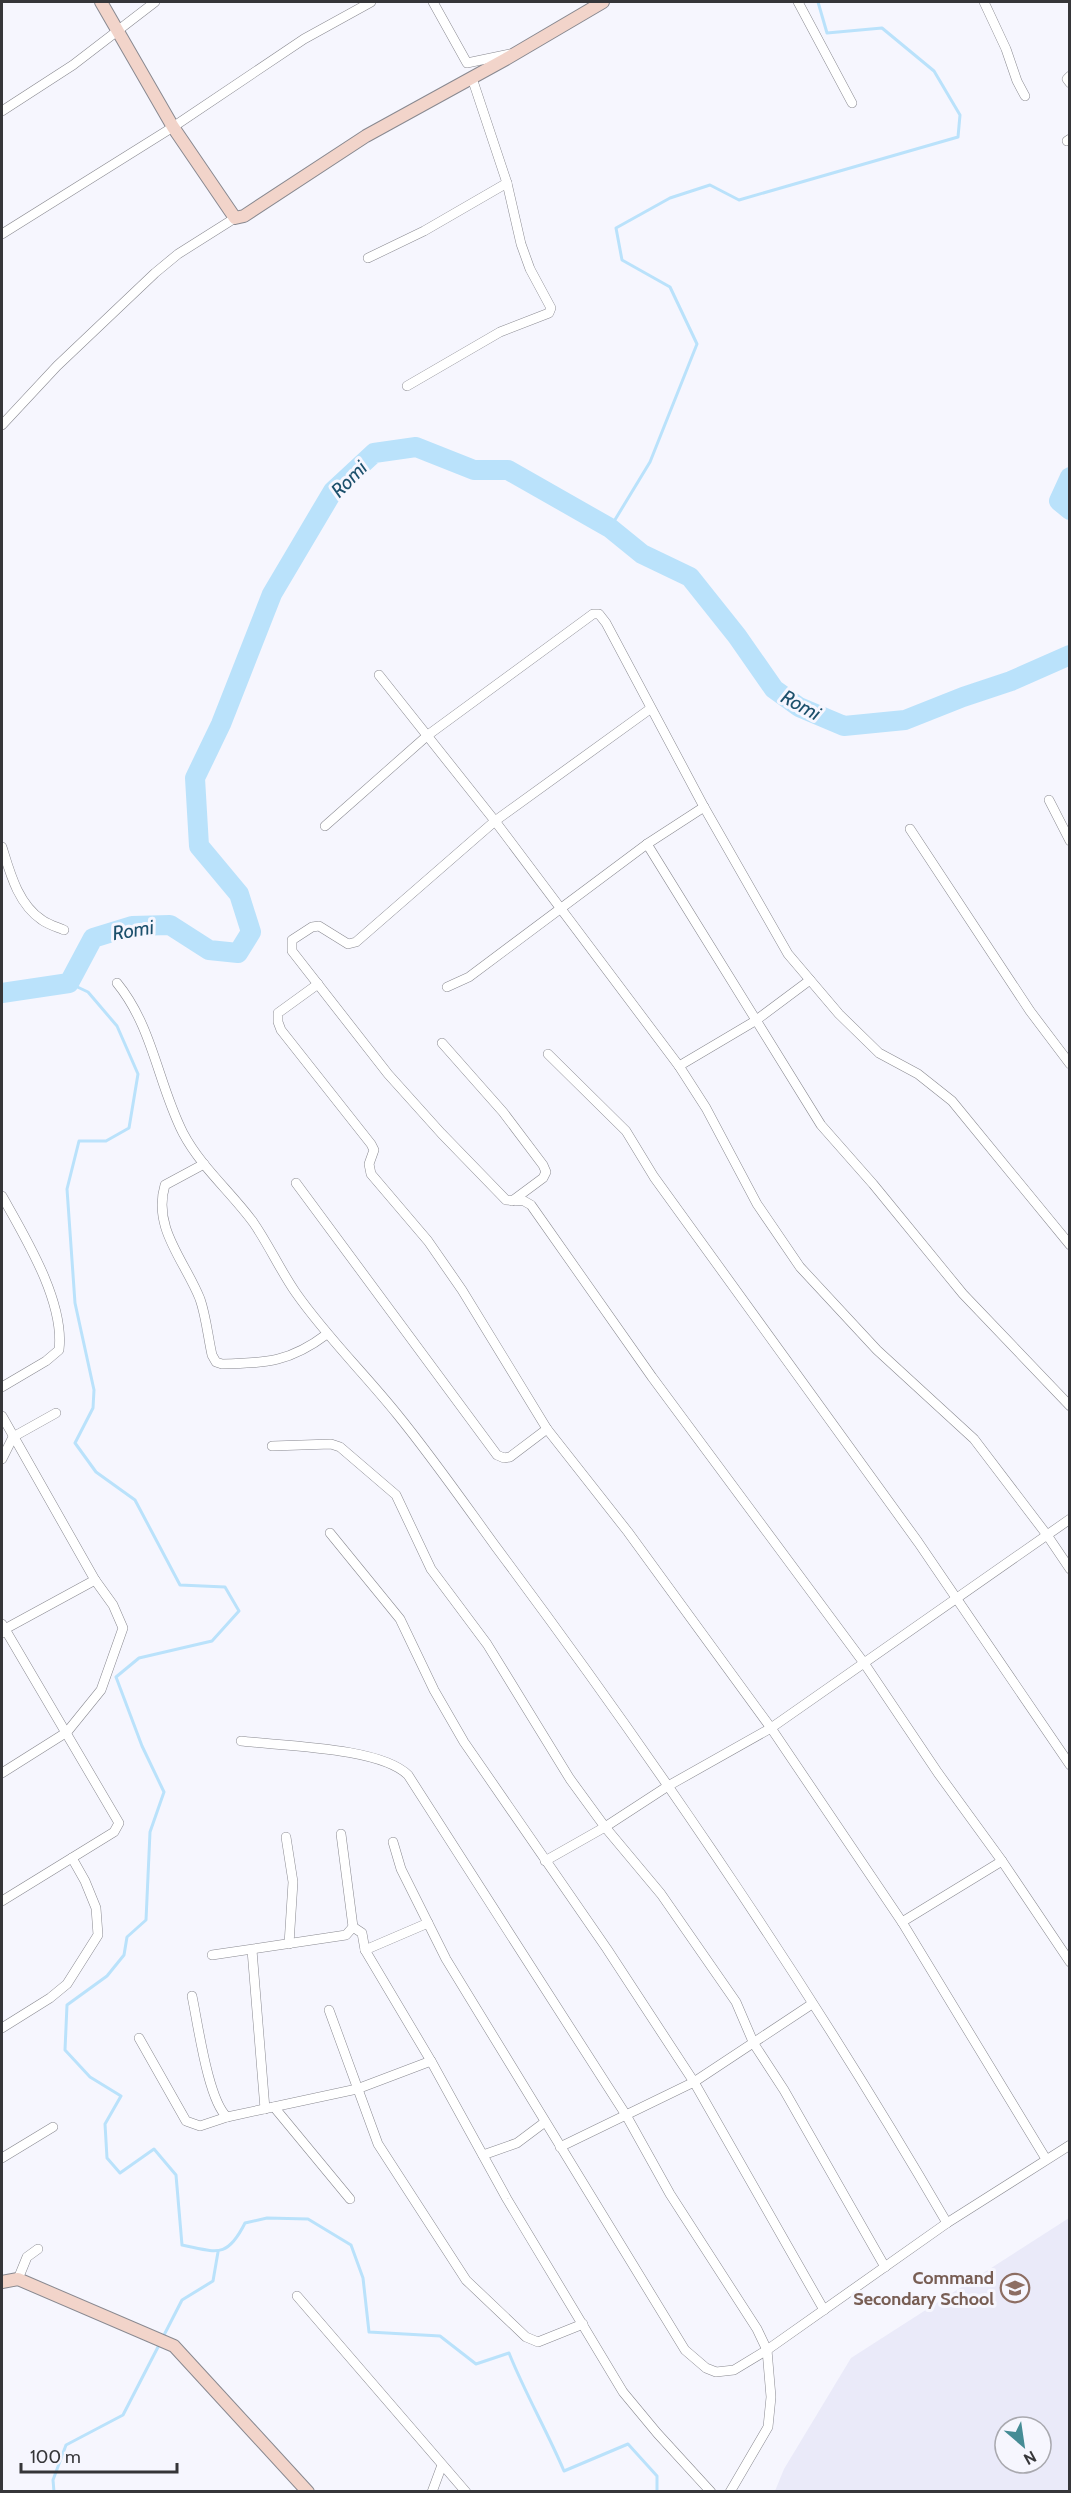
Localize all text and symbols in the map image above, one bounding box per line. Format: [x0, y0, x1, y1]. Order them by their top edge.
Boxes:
water label: Romi [326, 455, 373, 502]
water label: Romi [777, 684, 826, 726]
water label: Romi [111, 915, 156, 945]
place label: Command Secondary School [853, 2267, 994, 2310]
school or university icon: Command Secondary School [999, 2272, 1031, 2304]
north arrow [993, 2415, 1053, 2475]
scale bar [21, 2436, 177, 2474]
text: 100 m [30, 2446, 81, 2468]
text: N [1020, 2447, 1040, 2469]

